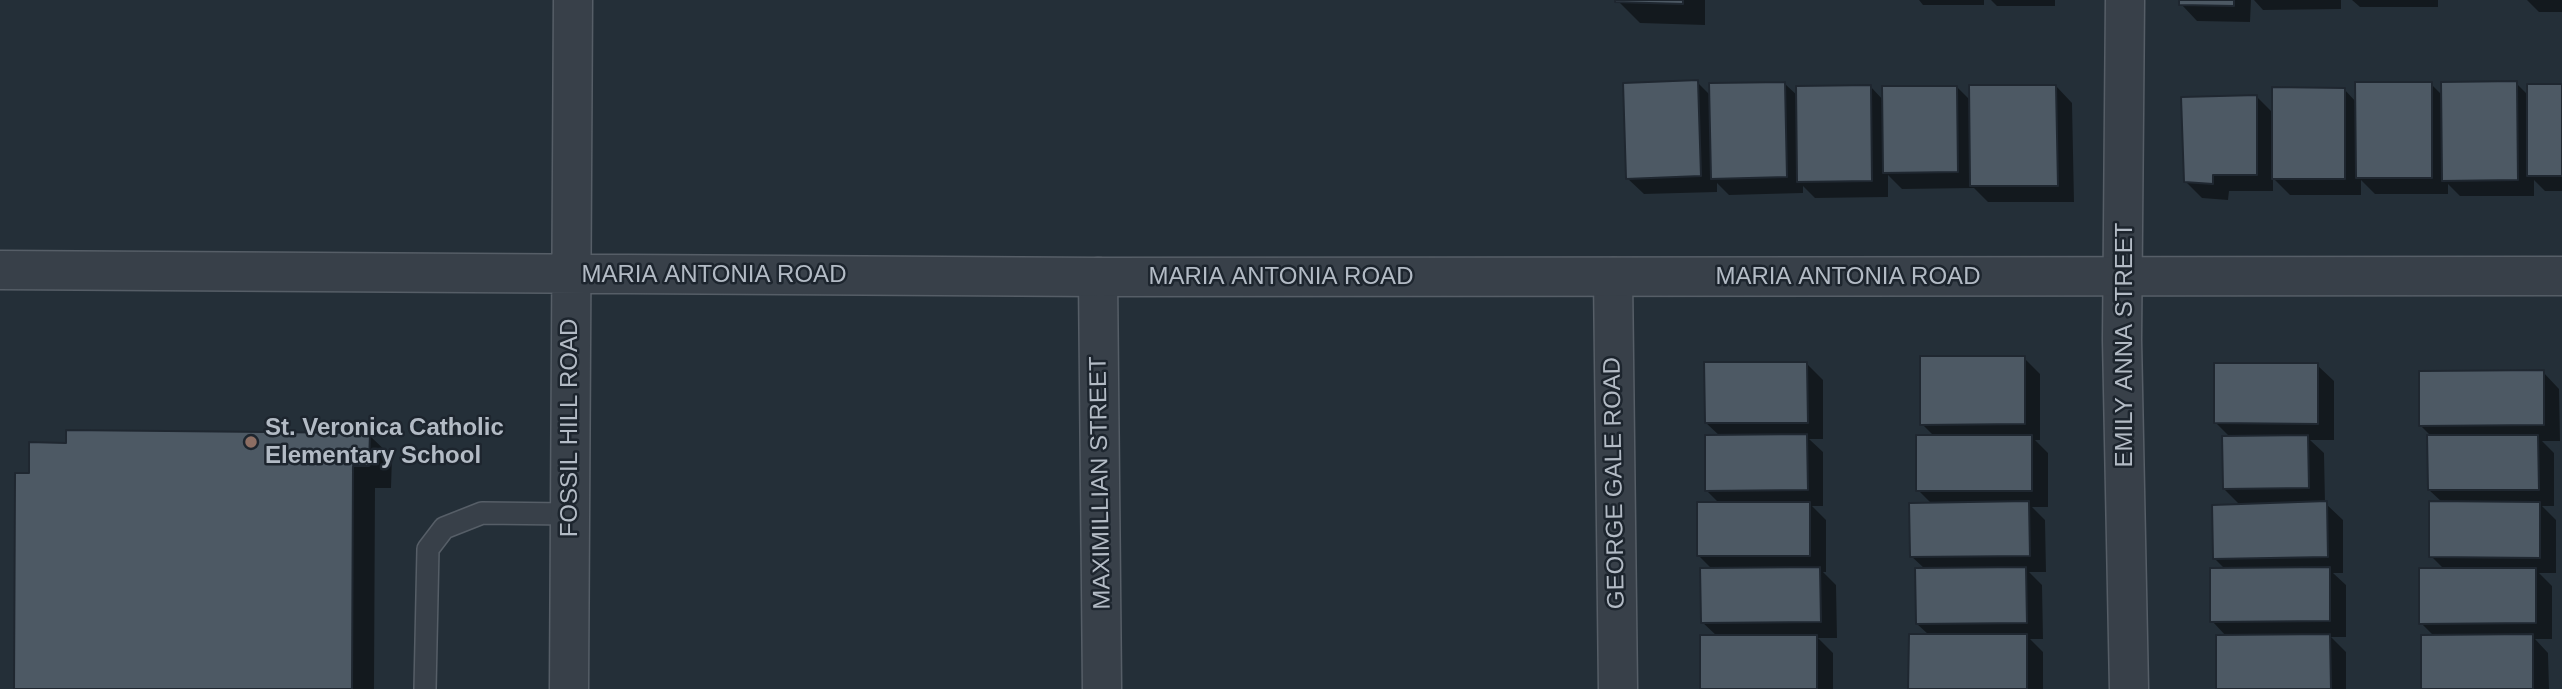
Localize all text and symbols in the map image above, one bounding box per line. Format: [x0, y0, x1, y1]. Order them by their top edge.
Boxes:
street label: EMILY ANNA STREET [2111, 223, 2139, 467]
street label: MARIA ANTONIA ROAD [582, 261, 846, 289]
street label: MARIA ANTONIA ROAD [1149, 263, 1413, 291]
street label: MARIA ANTONIA ROAD [1716, 263, 1980, 291]
street label: FOSSIL HILL ROAD [556, 319, 584, 537]
street label: MAXIMILLIAN STREET [1084, 356, 1118, 610]
street label: GEORGE GALE ROAD [1598, 357, 1632, 609]
place label: St. Veronica Catholic Elementary School [265, 414, 504, 470]
marker: St. Veronica Catholic Elementary School [243, 434, 259, 450]

